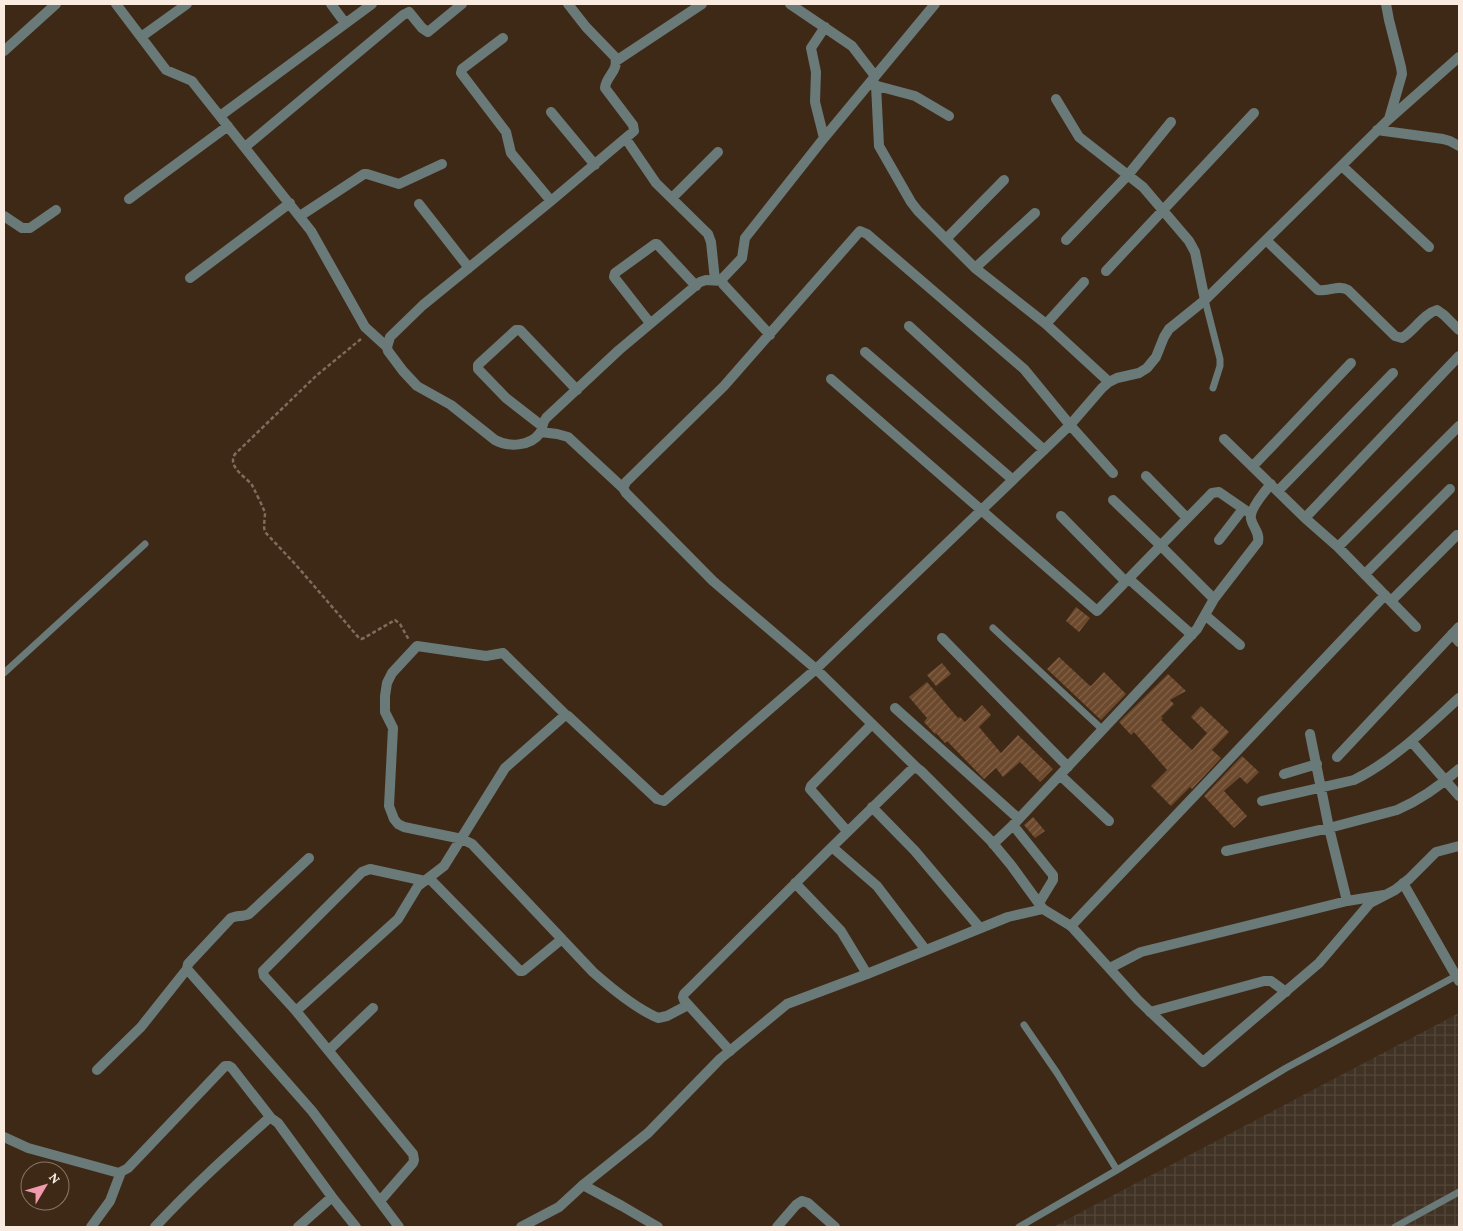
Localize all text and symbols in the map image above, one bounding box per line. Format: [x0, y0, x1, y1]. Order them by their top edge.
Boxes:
north arrow [20, 1161, 70, 1211]
text: N [46, 1169, 65, 1187]

